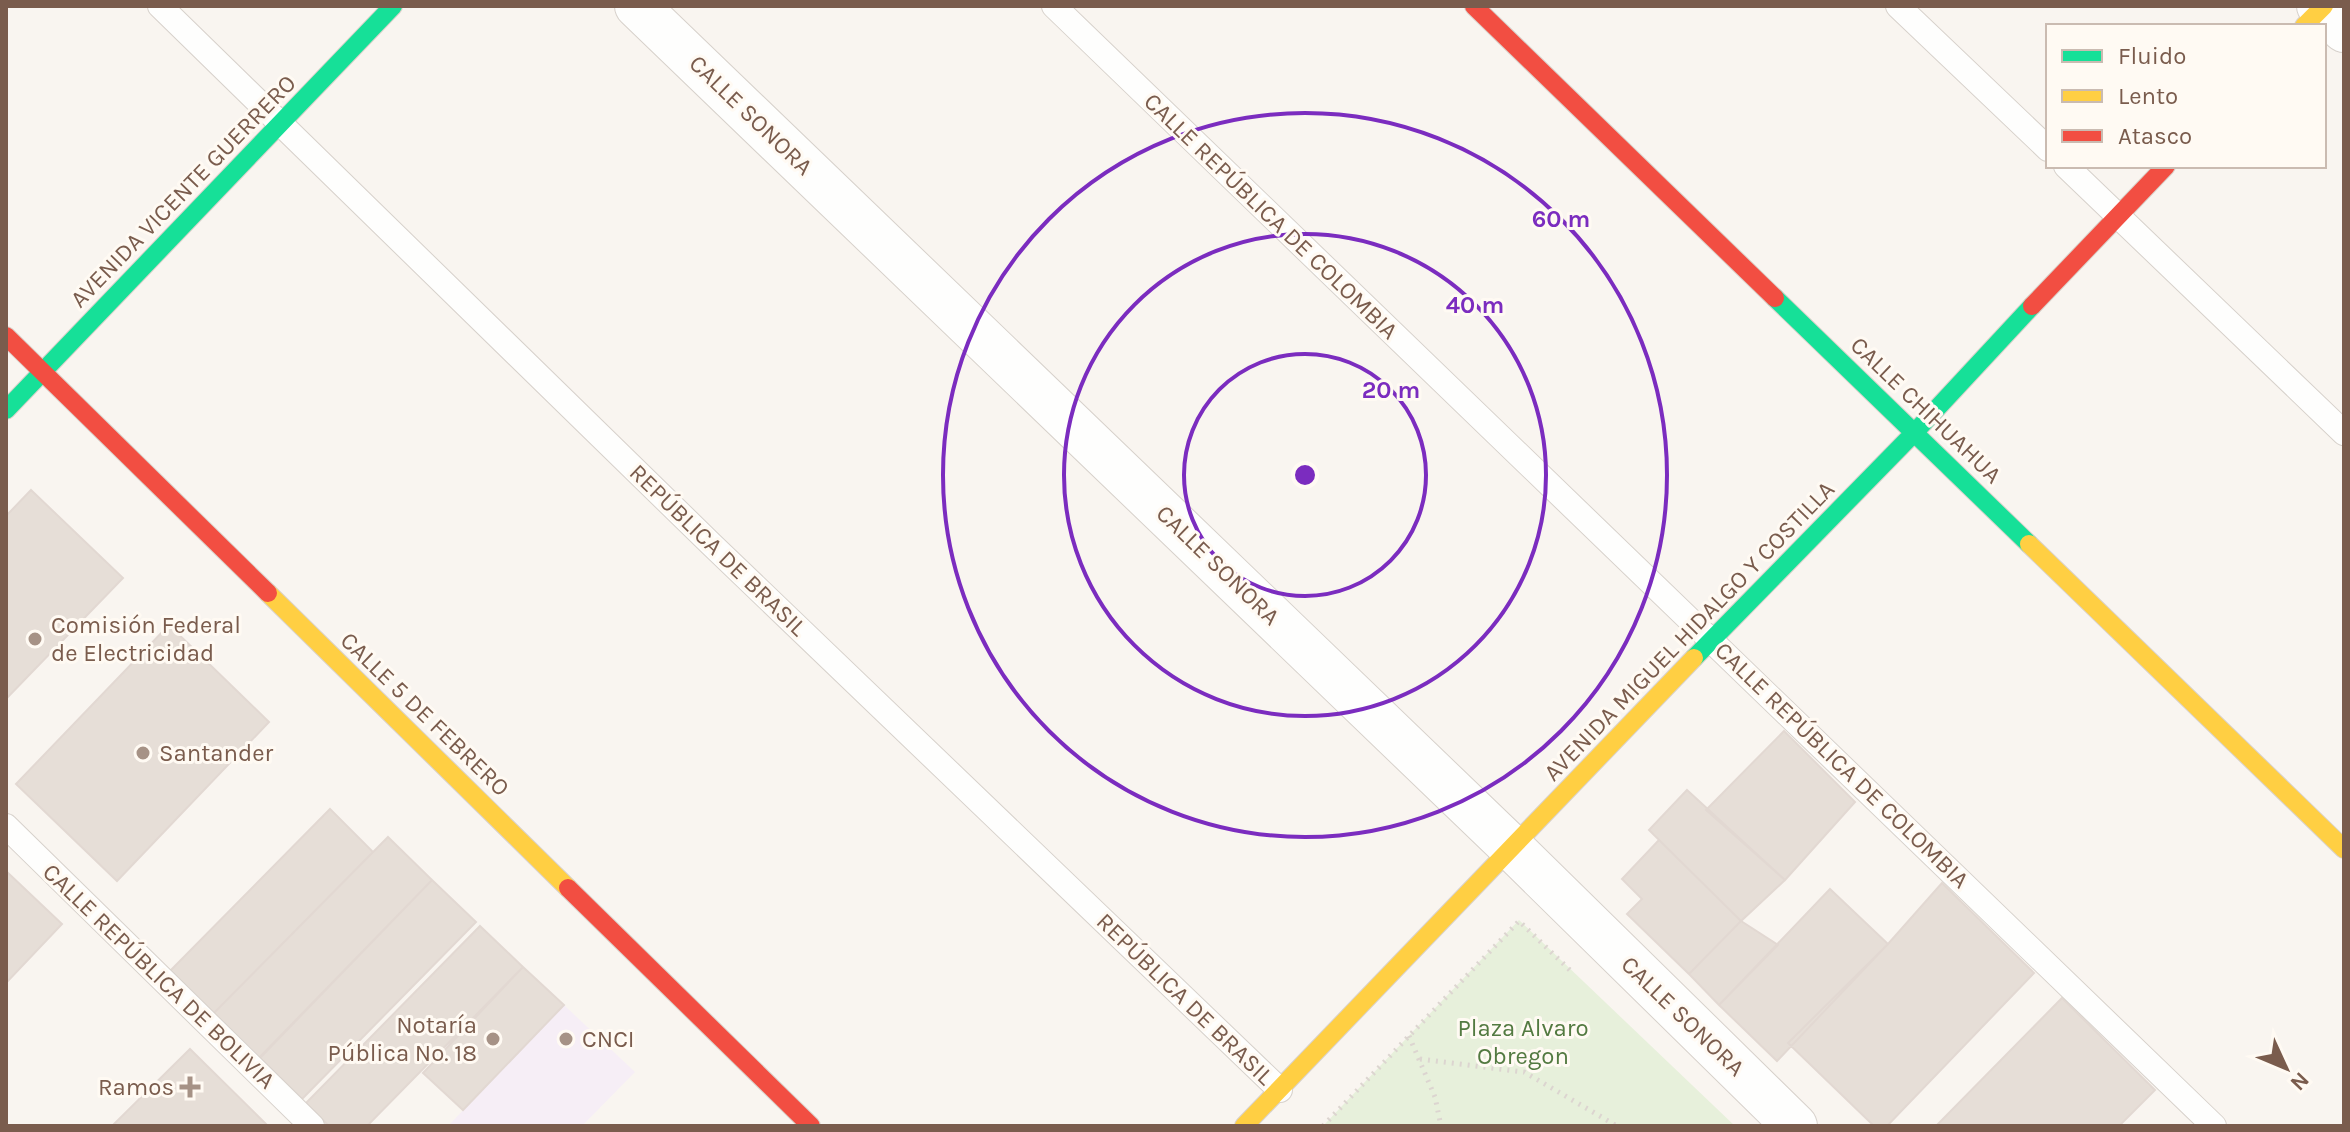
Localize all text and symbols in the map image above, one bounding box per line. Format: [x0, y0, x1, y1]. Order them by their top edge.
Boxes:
legend [2046, 24, 2326, 168]
text: Fluido [2118, 42, 2186, 70]
street label: CALLE SONORA [684, 49, 819, 181]
street label: AVENIDA VICENTE GUERRERO [64, 69, 302, 313]
text: Lento [2118, 82, 2178, 110]
street label: CALLE REPÚBLICA DE COLOMBIA [1138, 86, 1405, 345]
text: Atasco [2118, 122, 2192, 150]
text: 60 m [1532, 205, 1590, 233]
text: 40 m [1446, 291, 1504, 319]
street label: CALLE CHIHUAHUA [1845, 331, 2007, 489]
text: 20 m [1362, 376, 1420, 404]
street label: REPÚBLICA DE BRASIL [624, 458, 814, 642]
centre of rings [1291, 461, 1319, 489]
street label: AVENIDA MIGUEL HIDALGO Y COSTILLA [1538, 475, 1840, 787]
street label: CALLE SONORA [1151, 499, 1286, 631]
place label: Comisión Federal de Electricidad [51, 611, 241, 667]
street label: CALLE 5 DE FEBRERO [335, 626, 515, 802]
marker: Comisión Federal de Electricidad [26, 630, 44, 648]
street label: CALLE REPÚBLICA DE COLOMBIA [1709, 635, 1976, 894]
place label: Santander [159, 739, 273, 767]
marker: Santander [134, 744, 152, 762]
street label: CALLE REPÚBLICA DE BOLIVIA [37, 857, 282, 1094]
street label: REPÚBLICA DE BRASIL [1091, 907, 1281, 1091]
street label: CALLE SONORA [1616, 950, 1751, 1082]
place label: Notaría Pública No. 18 [328, 1011, 477, 1067]
park label: Plaza Alvaro Obregon [1457, 1014, 1589, 1070]
place label: CNCI [582, 1025, 635, 1053]
north arrow [2246, 1028, 2326, 1108]
marker: Notaría Pública No. 18 [484, 1030, 502, 1048]
marker: CNCI [557, 1030, 575, 1048]
text: N [2285, 1066, 2315, 1096]
place label: Ramos [98, 1073, 174, 1101]
marker: Ramos [181, 1078, 199, 1096]

